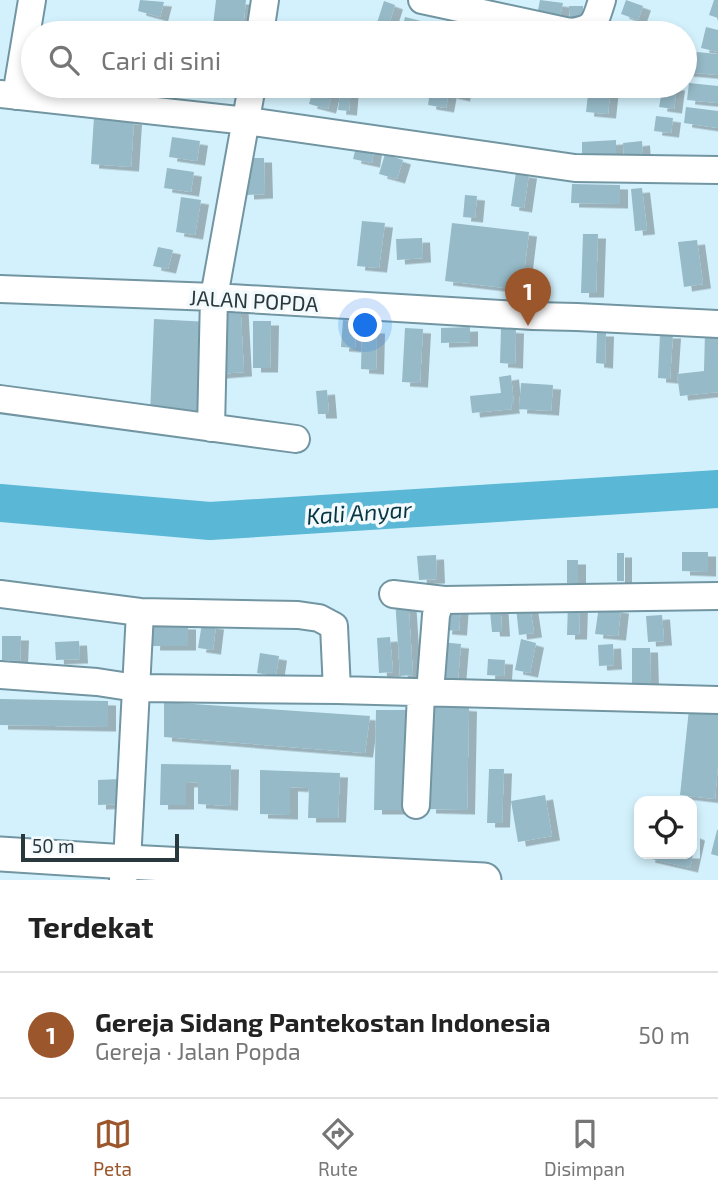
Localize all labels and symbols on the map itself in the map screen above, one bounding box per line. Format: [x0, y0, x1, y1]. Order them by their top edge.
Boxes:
pin: 1 [505, 268, 551, 326]
street label: JALAN POPDA [189, 284, 319, 316]
your location [348, 308, 382, 342]
water label: Kali Anyar [305, 494, 414, 530]
scale bar [21, 831, 178, 863]

